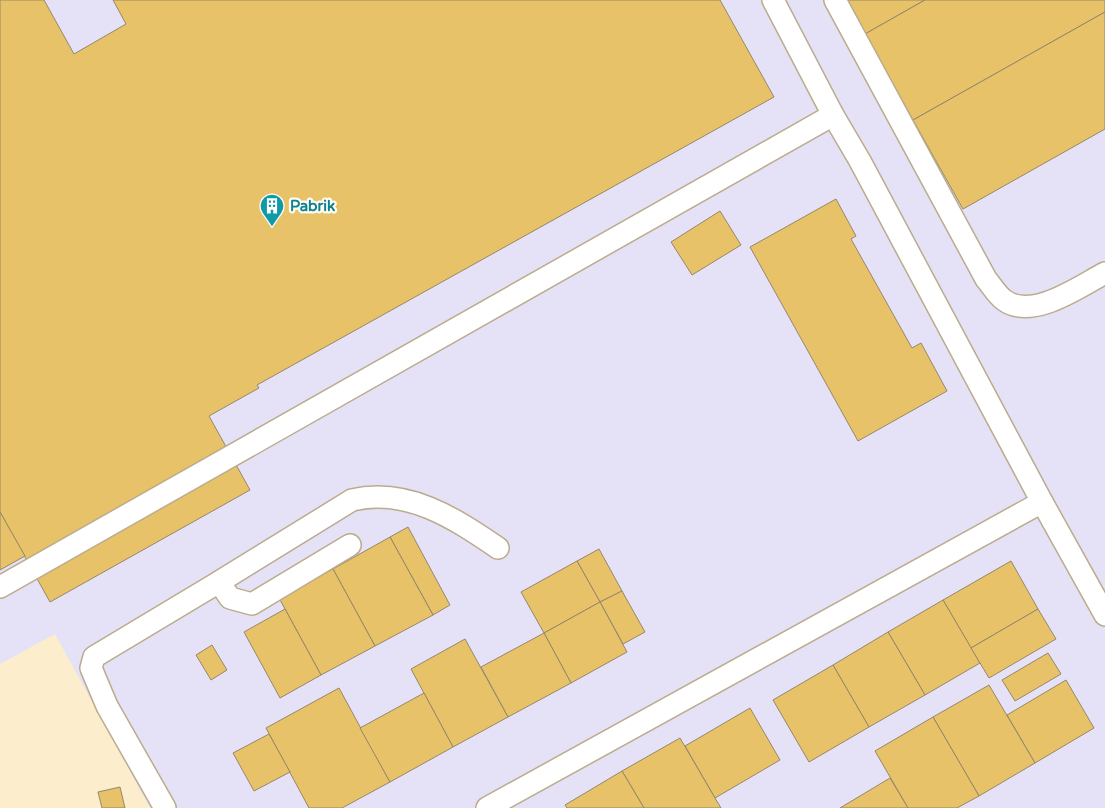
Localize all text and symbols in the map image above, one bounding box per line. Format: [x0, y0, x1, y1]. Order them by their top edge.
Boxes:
building icon: Pabrik [259, 193, 285, 227]
place label: Pabrik [290, 197, 335, 215]

